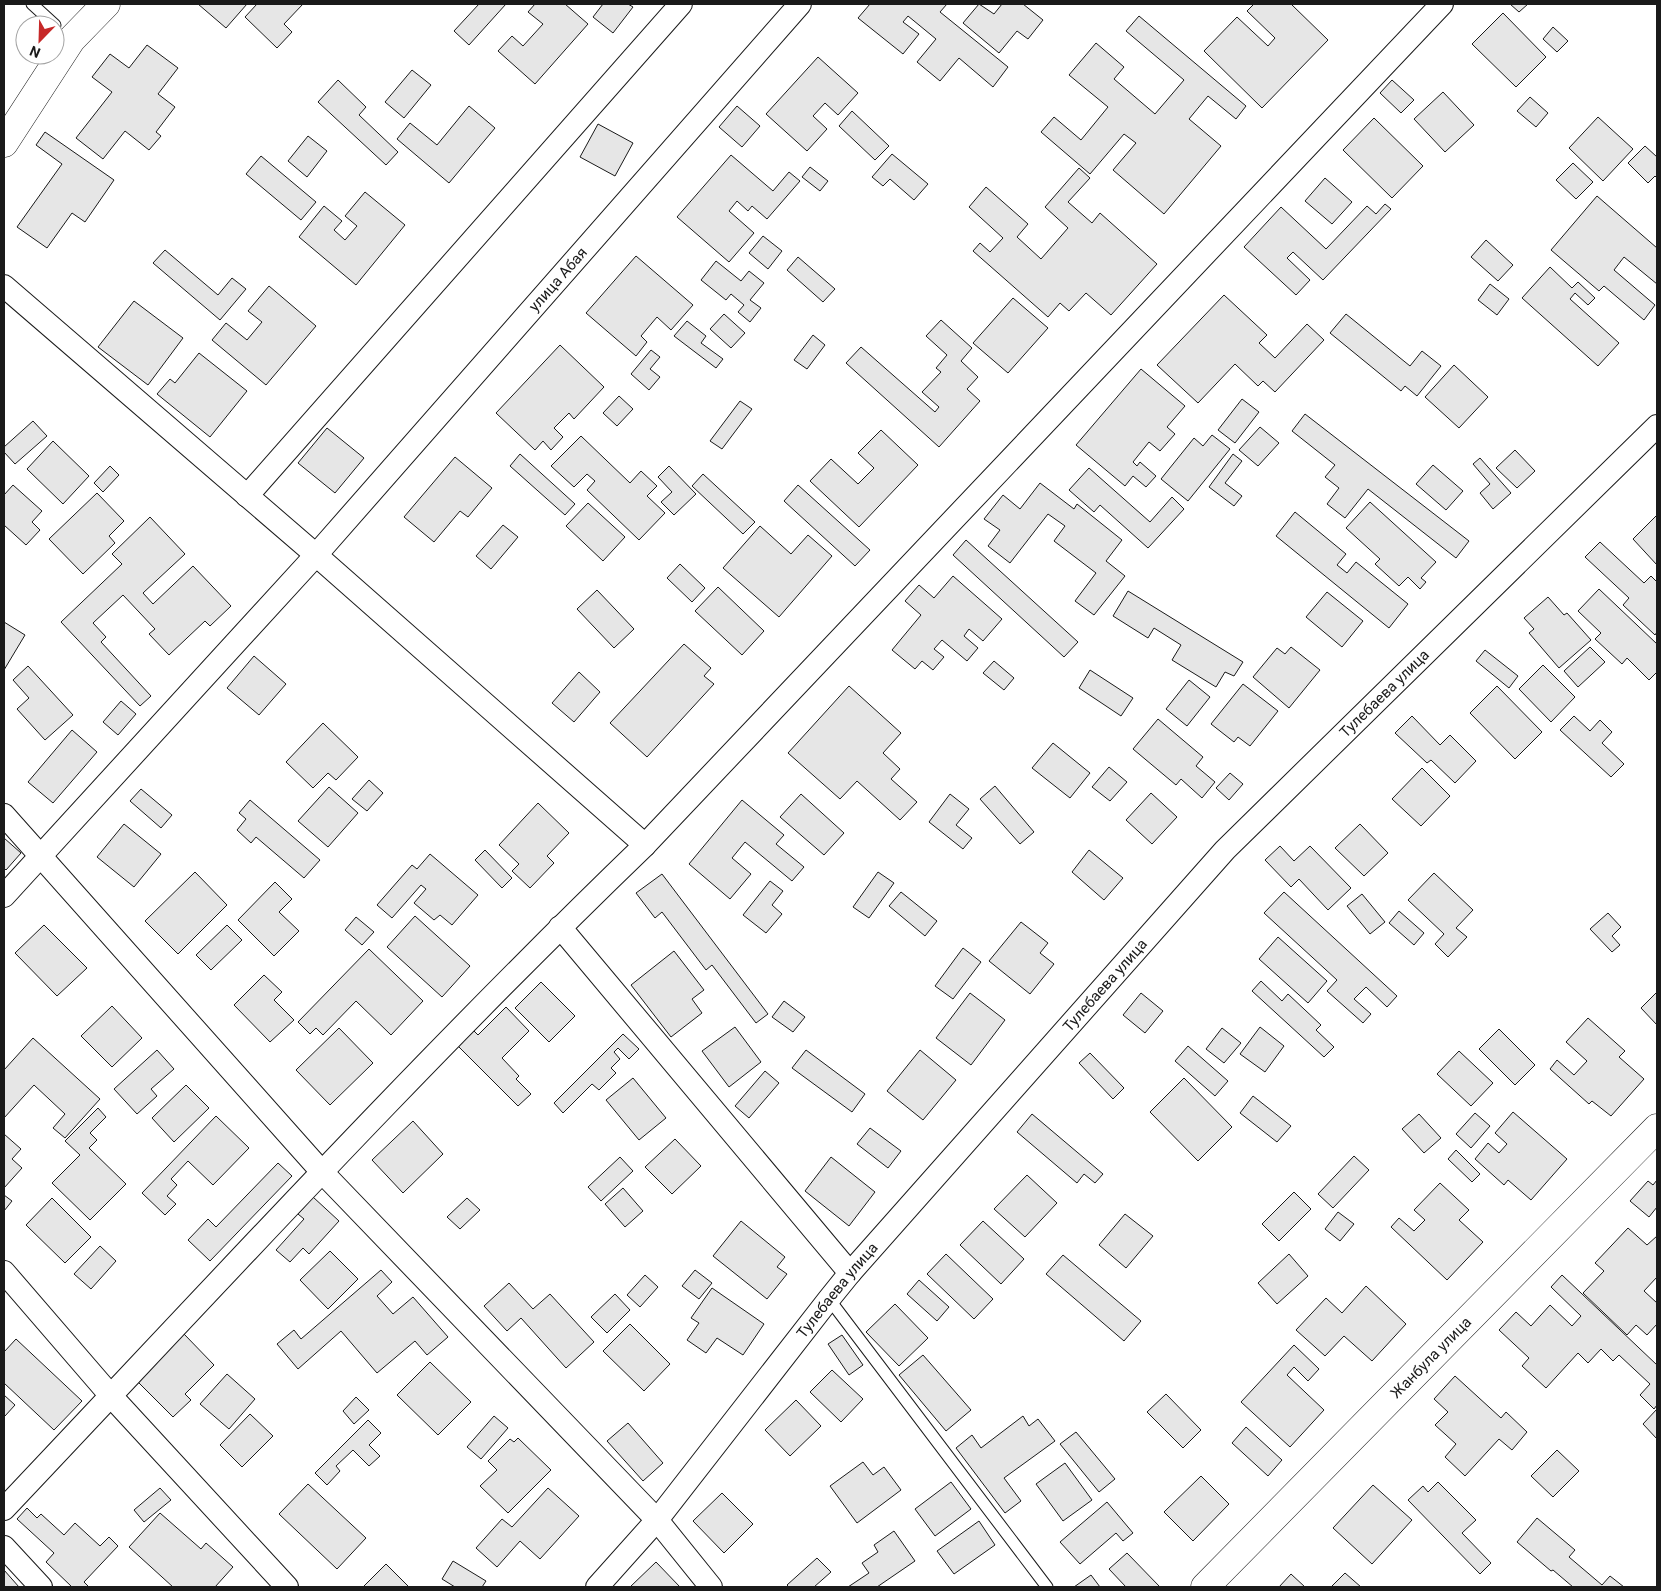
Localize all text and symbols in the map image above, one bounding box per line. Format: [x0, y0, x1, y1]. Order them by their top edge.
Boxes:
north arrow [15, 15, 65, 65]
text: N [27, 43, 43, 61]
street label: улица Абая [525, 244, 591, 315]
street label: Тулебаева улица [1336, 646, 1433, 741]
street label: Тулебаева улица [1059, 935, 1151, 1035]
street label: Тулебаева улица [793, 1239, 882, 1342]
street label: Жанбула улица [1387, 1313, 1475, 1402]

